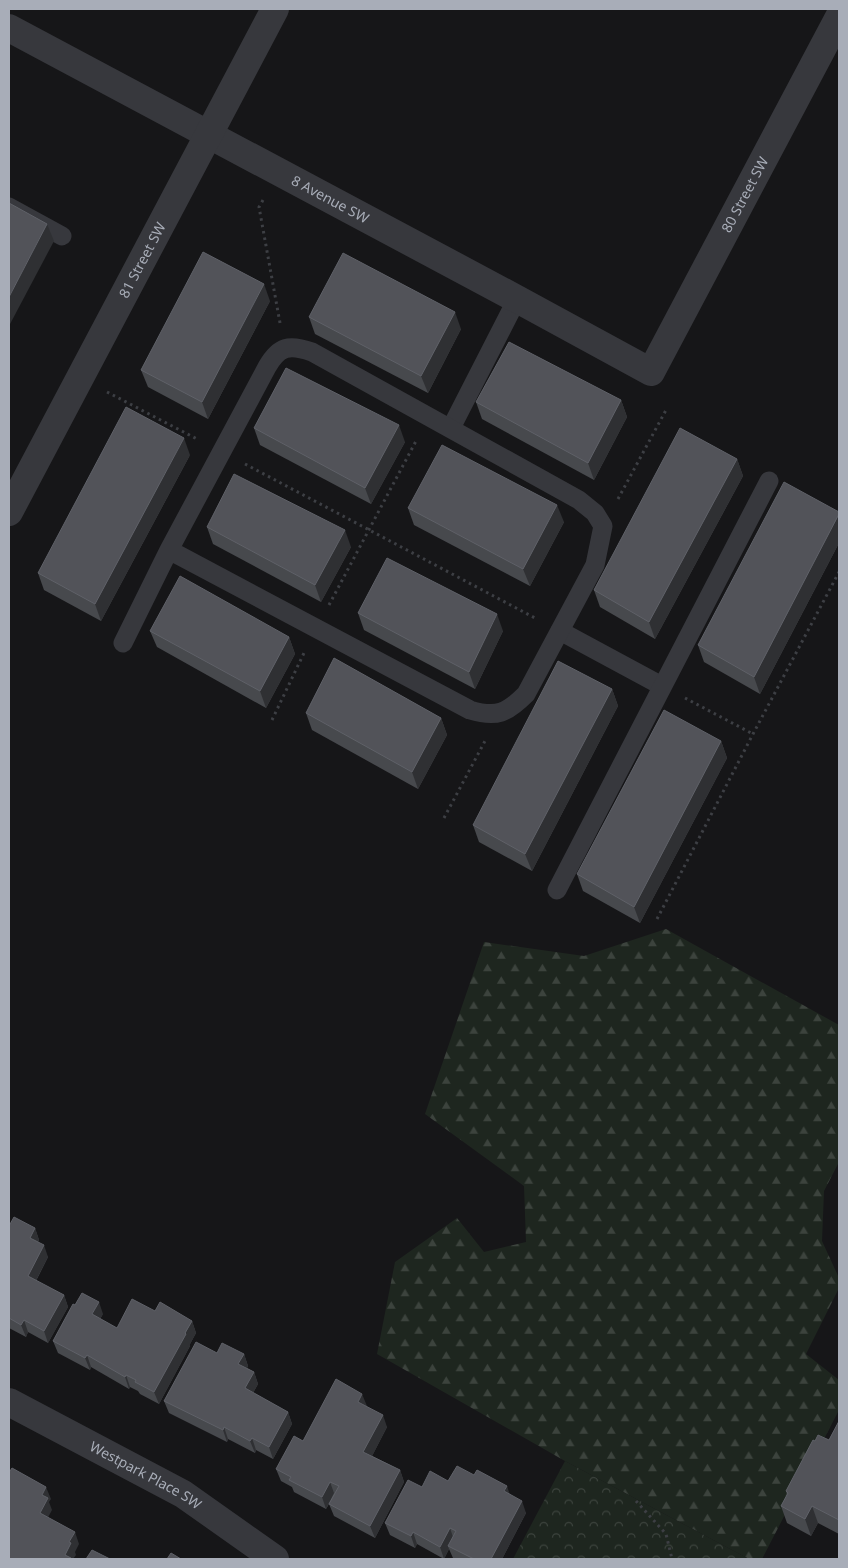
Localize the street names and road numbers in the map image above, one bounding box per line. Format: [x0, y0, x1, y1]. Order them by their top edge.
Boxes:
street label: 80 Street SW [717, 153, 772, 236]
street label: 8 Avenue SW [288, 170, 372, 227]
street label: 81 Street SW [114, 219, 170, 301]
street label: Westpark Place SW [87, 1436, 206, 1513]

